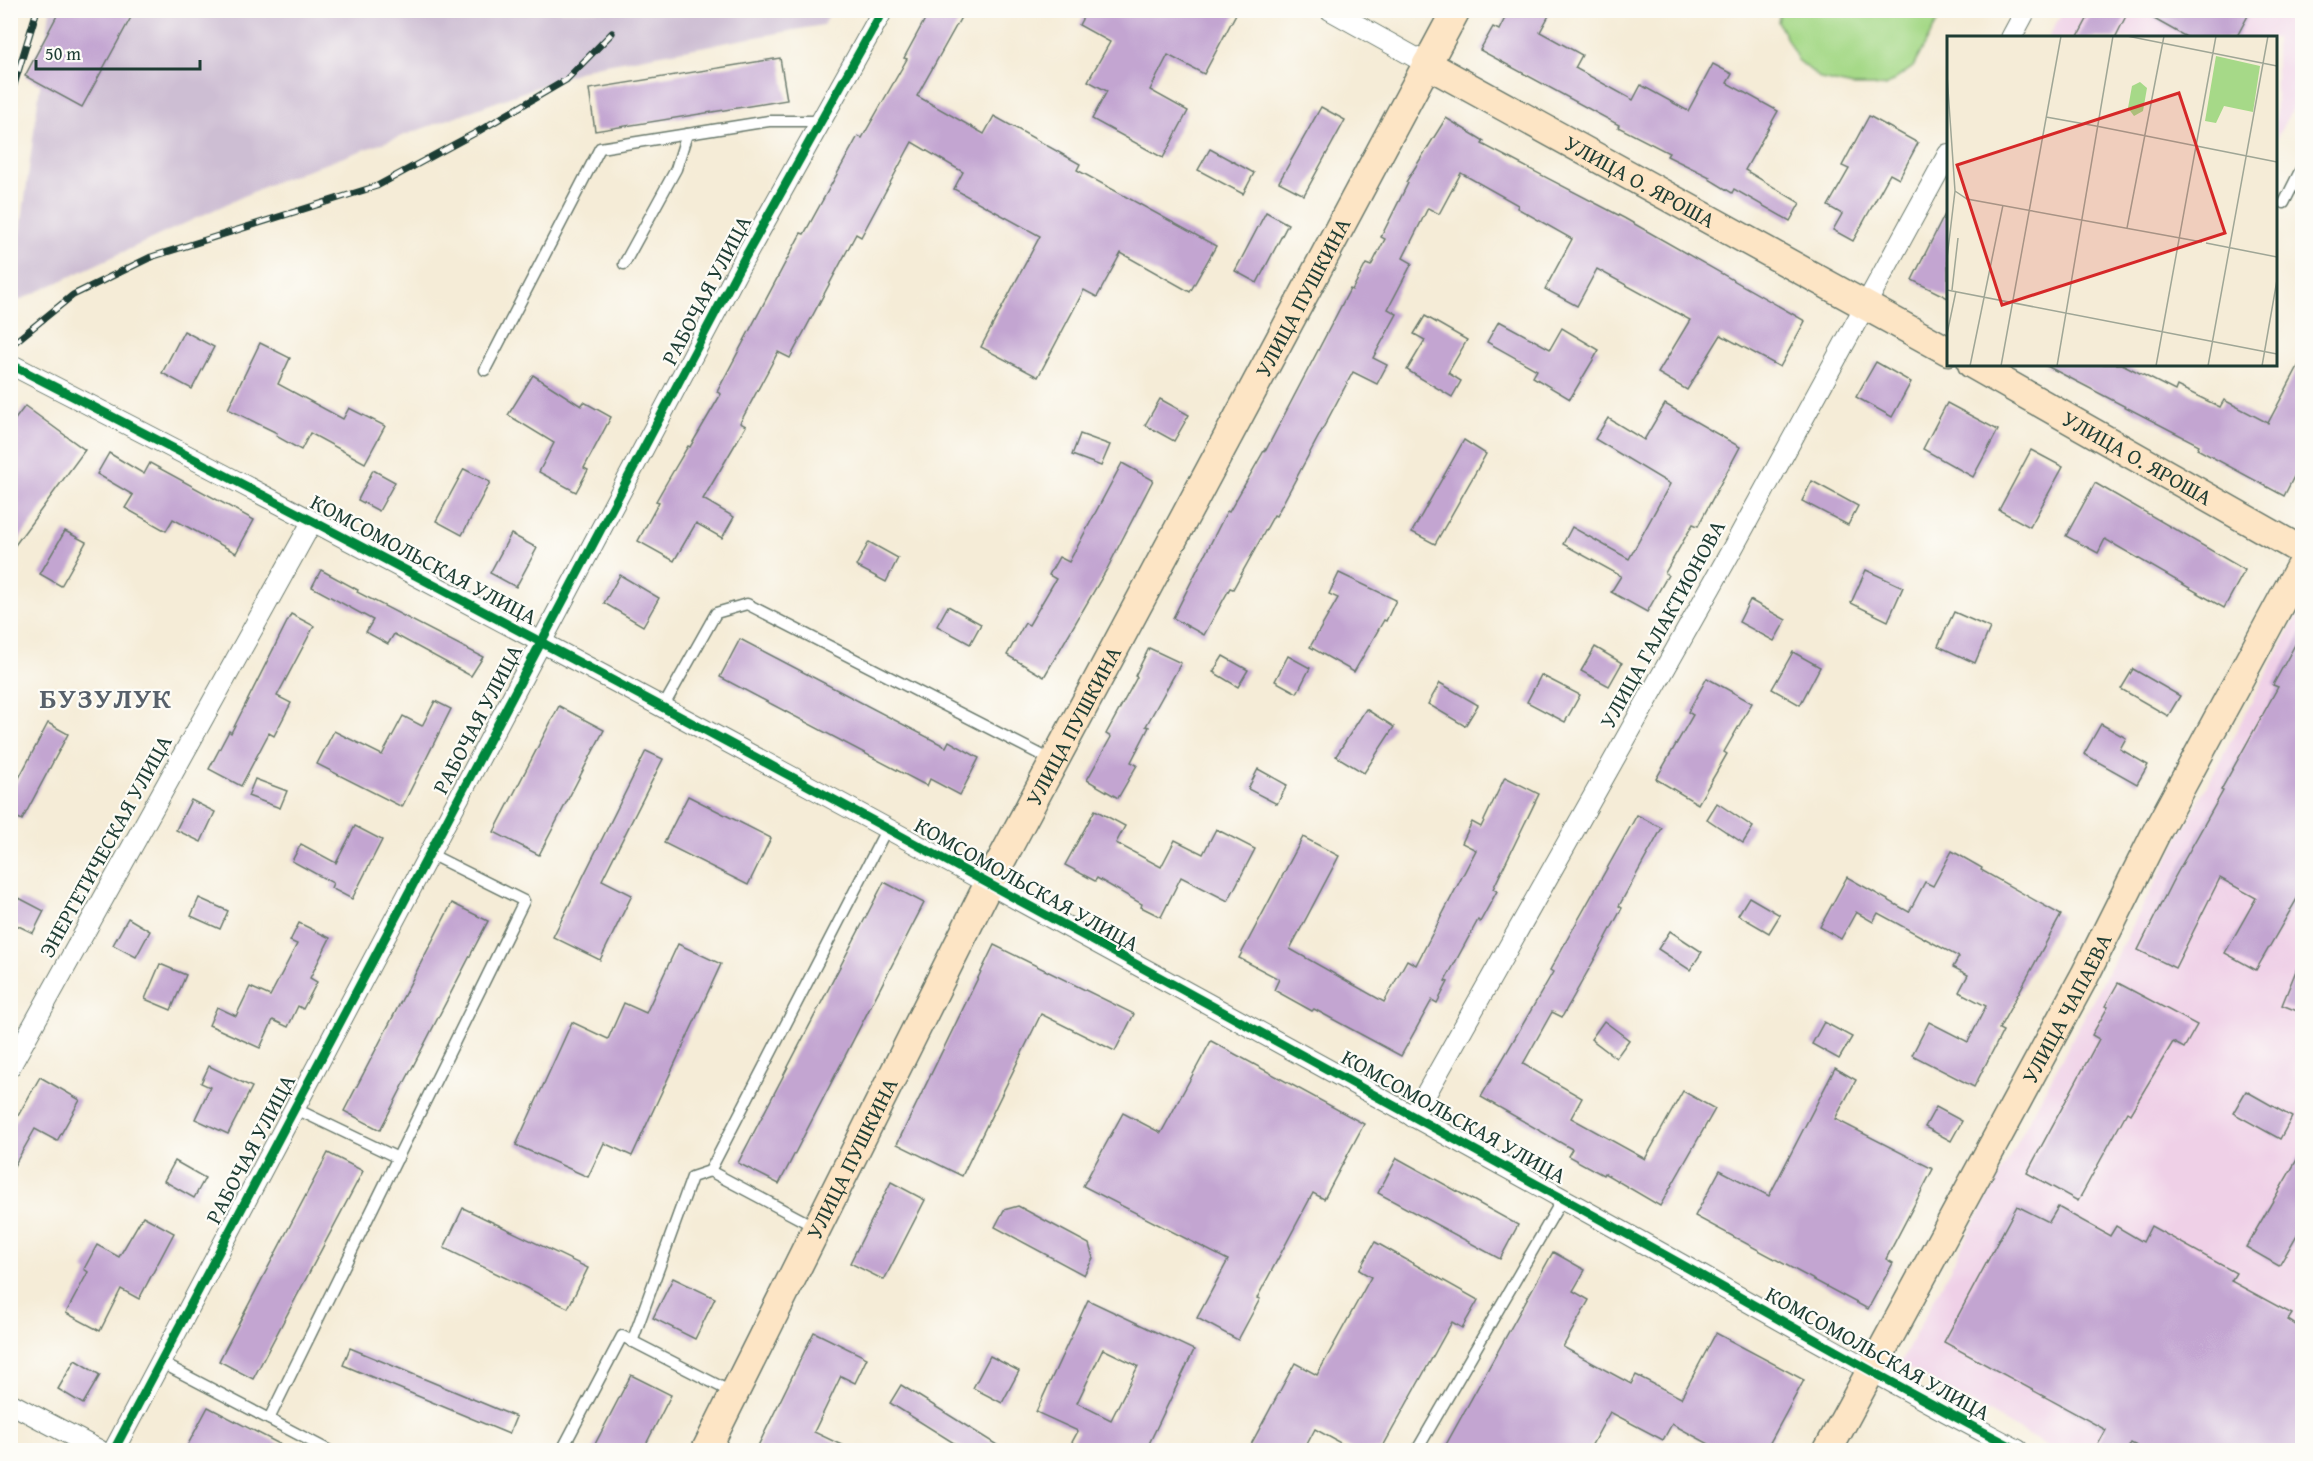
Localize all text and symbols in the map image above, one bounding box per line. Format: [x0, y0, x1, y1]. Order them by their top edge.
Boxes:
scale bar [36, 33, 200, 71]
inset map [1947, 36, 2277, 366]
text: 50 m [45, 40, 81, 67]
street label: УЛИЦА О. ЯРОША [1559, 127, 1722, 236]
street label: РАБОЧАЯ УЛИЦА [653, 209, 759, 370]
street label: УЛИЦА ПУШКИНА [1247, 211, 1358, 383]
street label: УЛИЦА О. ЯРОША [2056, 402, 2219, 513]
street label: КОМСОМОЛЬСКАЯ УЛИЦА [305, 486, 544, 633]
street label: УЛИЦА ГАЛАКТИОНОВА [1591, 513, 1733, 734]
street label: РАБОЧАЯ УЛИЦА [424, 638, 530, 799]
street label: УЛИЦА ПУШКИНА [1017, 640, 1129, 811]
district label: БУЗУЛУК [39, 677, 173, 718]
street label: ЭНЕРГЕТИЧЕСКАЯ УЛИЦА [30, 728, 180, 963]
street label: КОМСОМОЛЬСКАЯ УЛИЦА [909, 809, 1146, 960]
street label: УЛИЦА ЧАПАЕВА [2013, 927, 2120, 1089]
street label: КОМСОМОЛЬСКАЯ УЛИЦА [1336, 1041, 1573, 1192]
street label: РАБОЧАЯ УЛИЦА [197, 1068, 303, 1229]
street label: УЛИЦА ПУШКИНА [798, 1071, 906, 1245]
street label: КОМСОМОЛЬСКАЯ УЛИЦА [1760, 1278, 1997, 1429]

